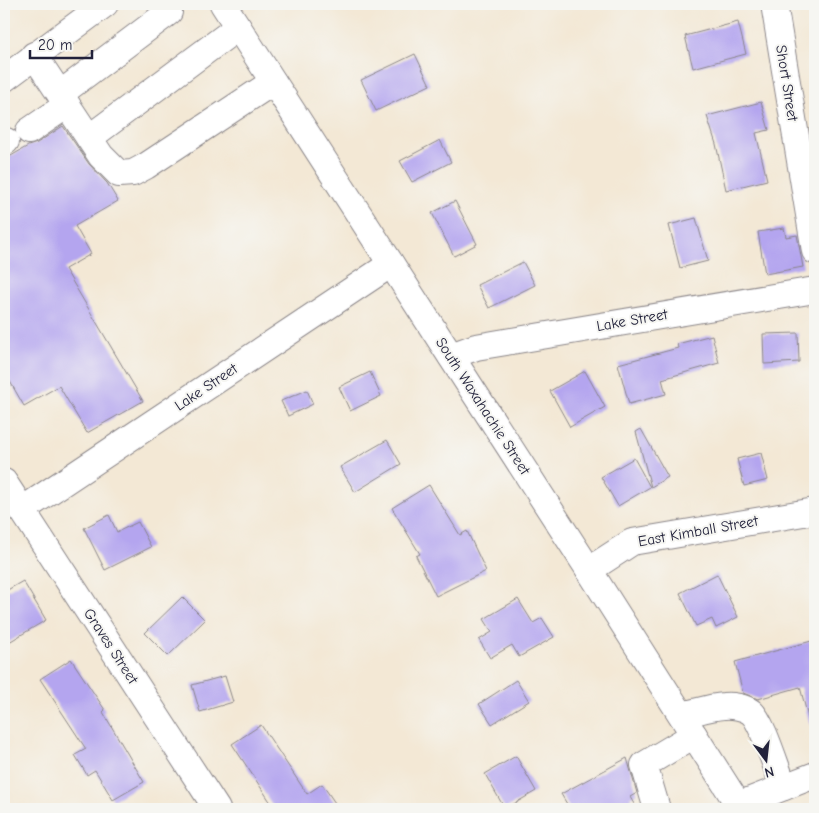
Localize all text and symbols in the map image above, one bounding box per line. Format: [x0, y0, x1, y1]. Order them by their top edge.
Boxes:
scale bar [30, 28, 92, 60]
text: 20 m [38, 36, 72, 54]
street label: Short Street [772, 44, 802, 123]
street label: Lake Street [595, 305, 670, 335]
street label: South Waxahachie Street [432, 334, 535, 479]
street label: Lake Street [171, 359, 241, 415]
street label: East Kimball Street [637, 511, 760, 550]
street label: Graves Street [80, 605, 142, 688]
north arrow [742, 736, 792, 786]
text: N [763, 763, 776, 781]

